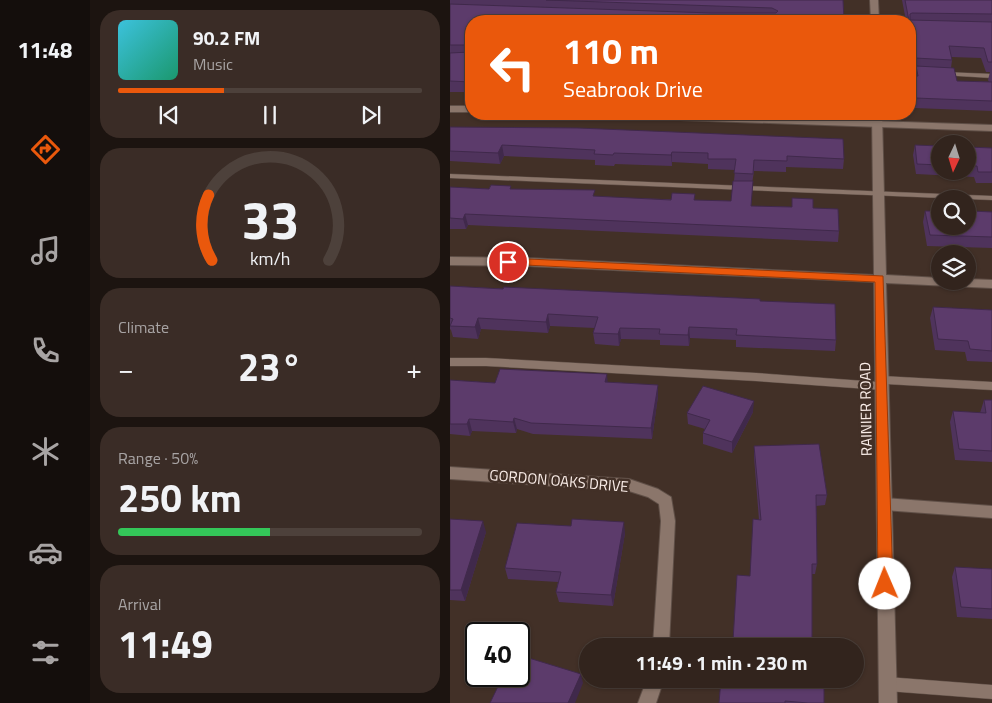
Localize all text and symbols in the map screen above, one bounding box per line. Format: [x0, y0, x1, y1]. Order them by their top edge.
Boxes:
text: 90.2 FM [193, 23, 260, 52]
text: 110 m [563, 24, 659, 78]
text: 11:48 [18, 33, 72, 67]
icon: left [480, 35, 545, 100]
text: Music [193, 52, 233, 76]
text: Seabrook Drive [563, 72, 703, 106]
icon: previous [155, 101, 183, 129]
icon: pause [256, 101, 284, 129]
icon: next [357, 101, 385, 129]
icon: directions [28, 132, 63, 167]
north arrow [931, 135, 976, 180]
map controls [931, 135, 976, 290]
text: 33 [241, 180, 299, 259]
button: search [931, 190, 976, 235]
icon: music [28, 233, 63, 268]
pin [487, 241, 529, 283]
text: km/h [250, 245, 290, 272]
button: layers [931, 245, 976, 290]
icon: arrive [494, 248, 522, 276]
text: Climate [118, 315, 169, 339]
icon: phone [28, 333, 63, 368]
text: 23° [238, 338, 302, 396]
text: − [118, 347, 134, 390]
text: + [406, 347, 422, 390]
street label: RAINIER ROAD [853, 362, 878, 456]
icon: climate [28, 434, 63, 469]
text: Range · 50% [118, 446, 198, 470]
street label: GORDON OAKS DRIVE [488, 463, 630, 498]
text: 250 km [118, 469, 242, 527]
icon: car [28, 535, 63, 570]
position arrow [858, 557, 910, 609]
text: Arrival [118, 592, 161, 616]
text: 11:49 [118, 615, 213, 673]
speed limit sign: 40 [465, 622, 530, 687]
icon: filters [28, 635, 63, 670]
text: 11:49 · 1 min · 230 m [635, 648, 808, 677]

